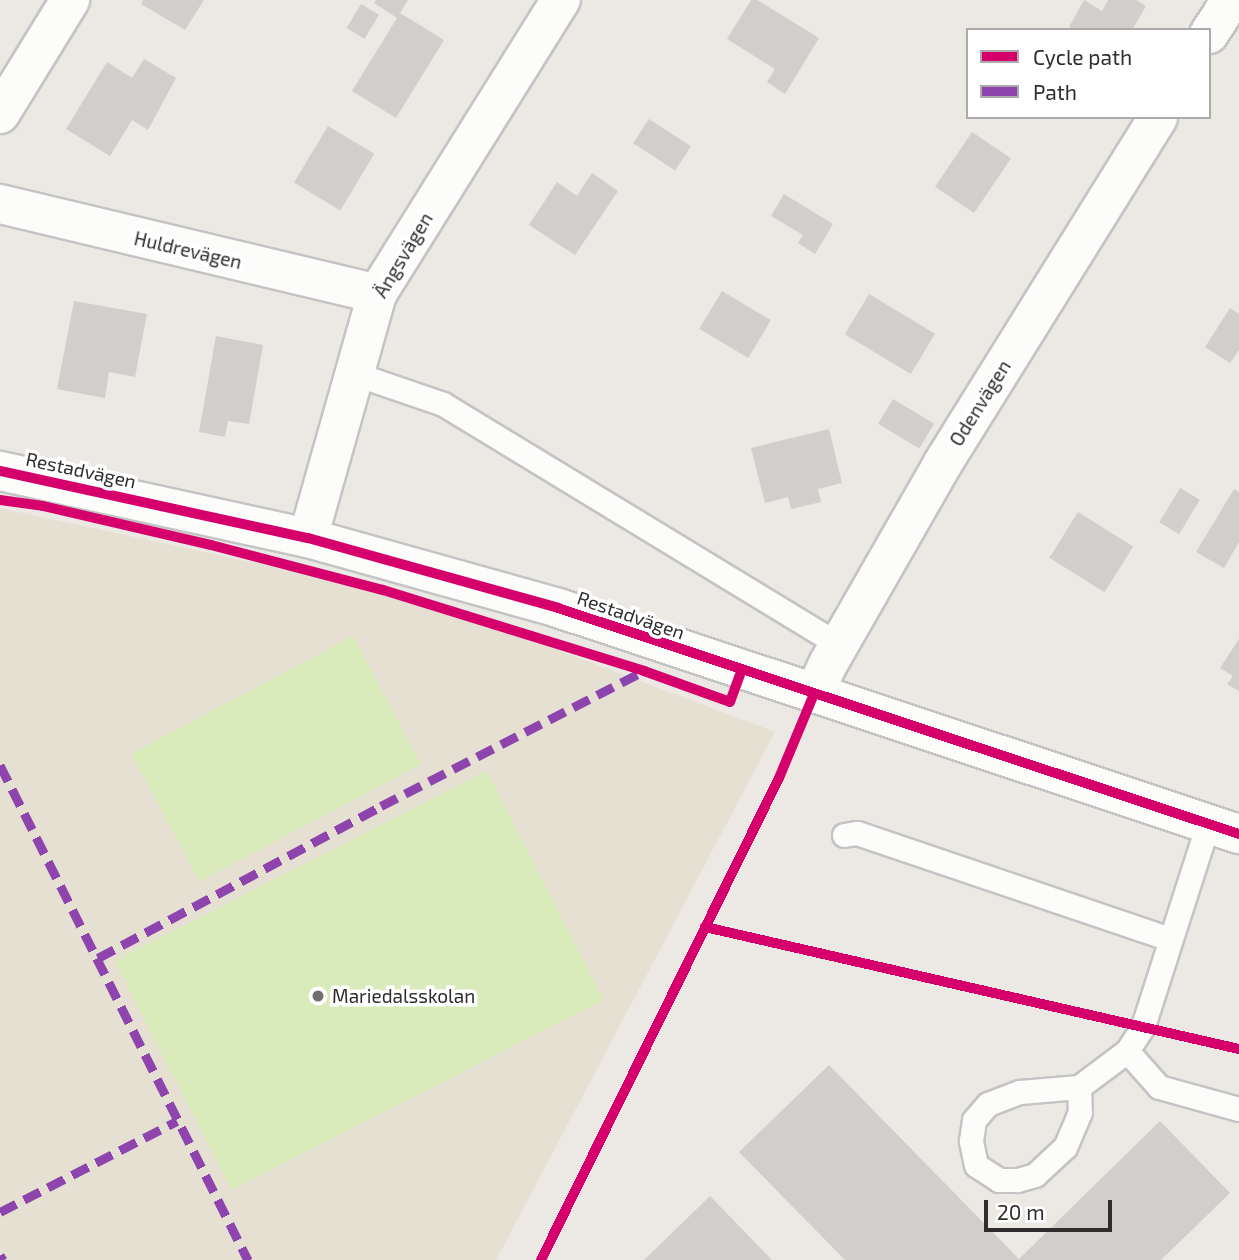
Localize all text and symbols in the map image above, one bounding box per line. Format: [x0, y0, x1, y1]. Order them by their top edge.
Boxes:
legend [966, 28, 1211, 119]
text: Cycle path [1033, 44, 1132, 69]
text: Path [1033, 79, 1077, 104]
street label: Ängsvägen [369, 208, 437, 302]
street label: Huldrevägen [132, 227, 244, 273]
street label: Odenvägen [945, 356, 1015, 450]
street label: Restadvägen [24, 447, 138, 493]
street label: Restadvägen [574, 586, 688, 644]
place label: Mariedalsskolan [332, 985, 475, 1007]
marker: Mariedalsskolan [310, 988, 326, 1004]
scale bar [987, 1186, 1115, 1230]
text: 20 m [997, 1199, 1045, 1224]

